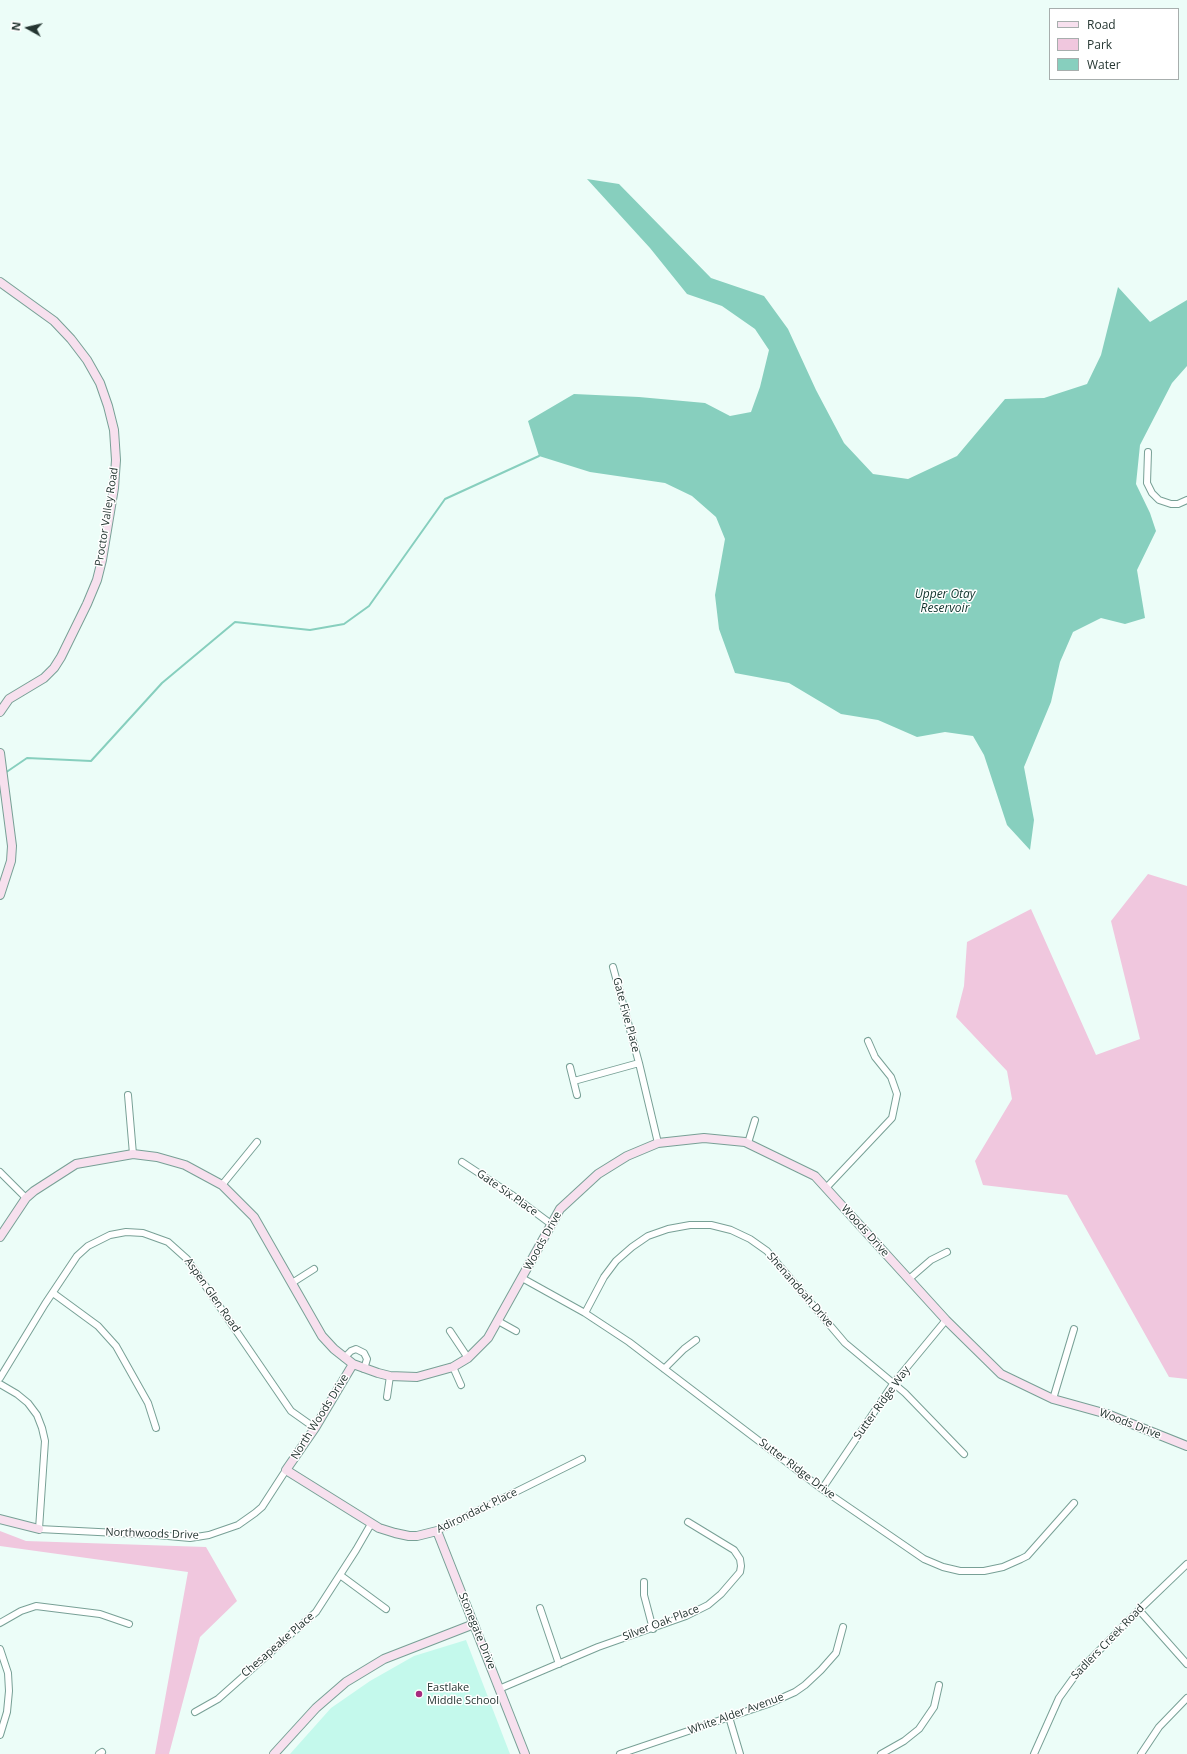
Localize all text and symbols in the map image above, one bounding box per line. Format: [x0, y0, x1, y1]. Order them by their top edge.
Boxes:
north arrow [8, 8, 48, 48]
legend [1049, 8, 1179, 80]
text: Road [1087, 16, 1116, 33]
text: N [8, 21, 24, 32]
text: Park [1087, 36, 1112, 53]
text: Water [1087, 56, 1121, 73]
street label: Proctor Valley Road [93, 467, 121, 567]
water label: Upper Otay Reservoir [915, 588, 975, 616]
street label: Gate Five Place [610, 976, 642, 1054]
street label: Gate Six Place [474, 1167, 540, 1219]
street label: Woods Drive [838, 1202, 892, 1260]
street label: Woods Drive [521, 1209, 565, 1273]
street label: Shenandoah Drive [764, 1250, 836, 1330]
street label: Aspen Glen Road [181, 1255, 243, 1335]
street label: Sutter Ridge Way [851, 1364, 913, 1442]
street label: North Woods Drive [288, 1372, 352, 1462]
street label: Woods Drive [1097, 1406, 1163, 1442]
street label: Sutter Ridge Drive [756, 1436, 838, 1502]
street label: Adirondack Place [435, 1486, 519, 1536]
street label: Northwoods Drive [105, 1526, 199, 1542]
street label: Stonegate Drive [456, 1591, 498, 1671]
street label: Silver Oak Place [621, 1602, 701, 1644]
street label: Sadlers Creek Road [1069, 1602, 1147, 1682]
street label: Chesapeake Place [239, 1610, 317, 1680]
place label: Eastlake Middle School [427, 1681, 499, 1707]
marker: Eastlake Middle School [414, 1689, 424, 1699]
street label: White Alder Avenue [686, 1691, 786, 1737]

